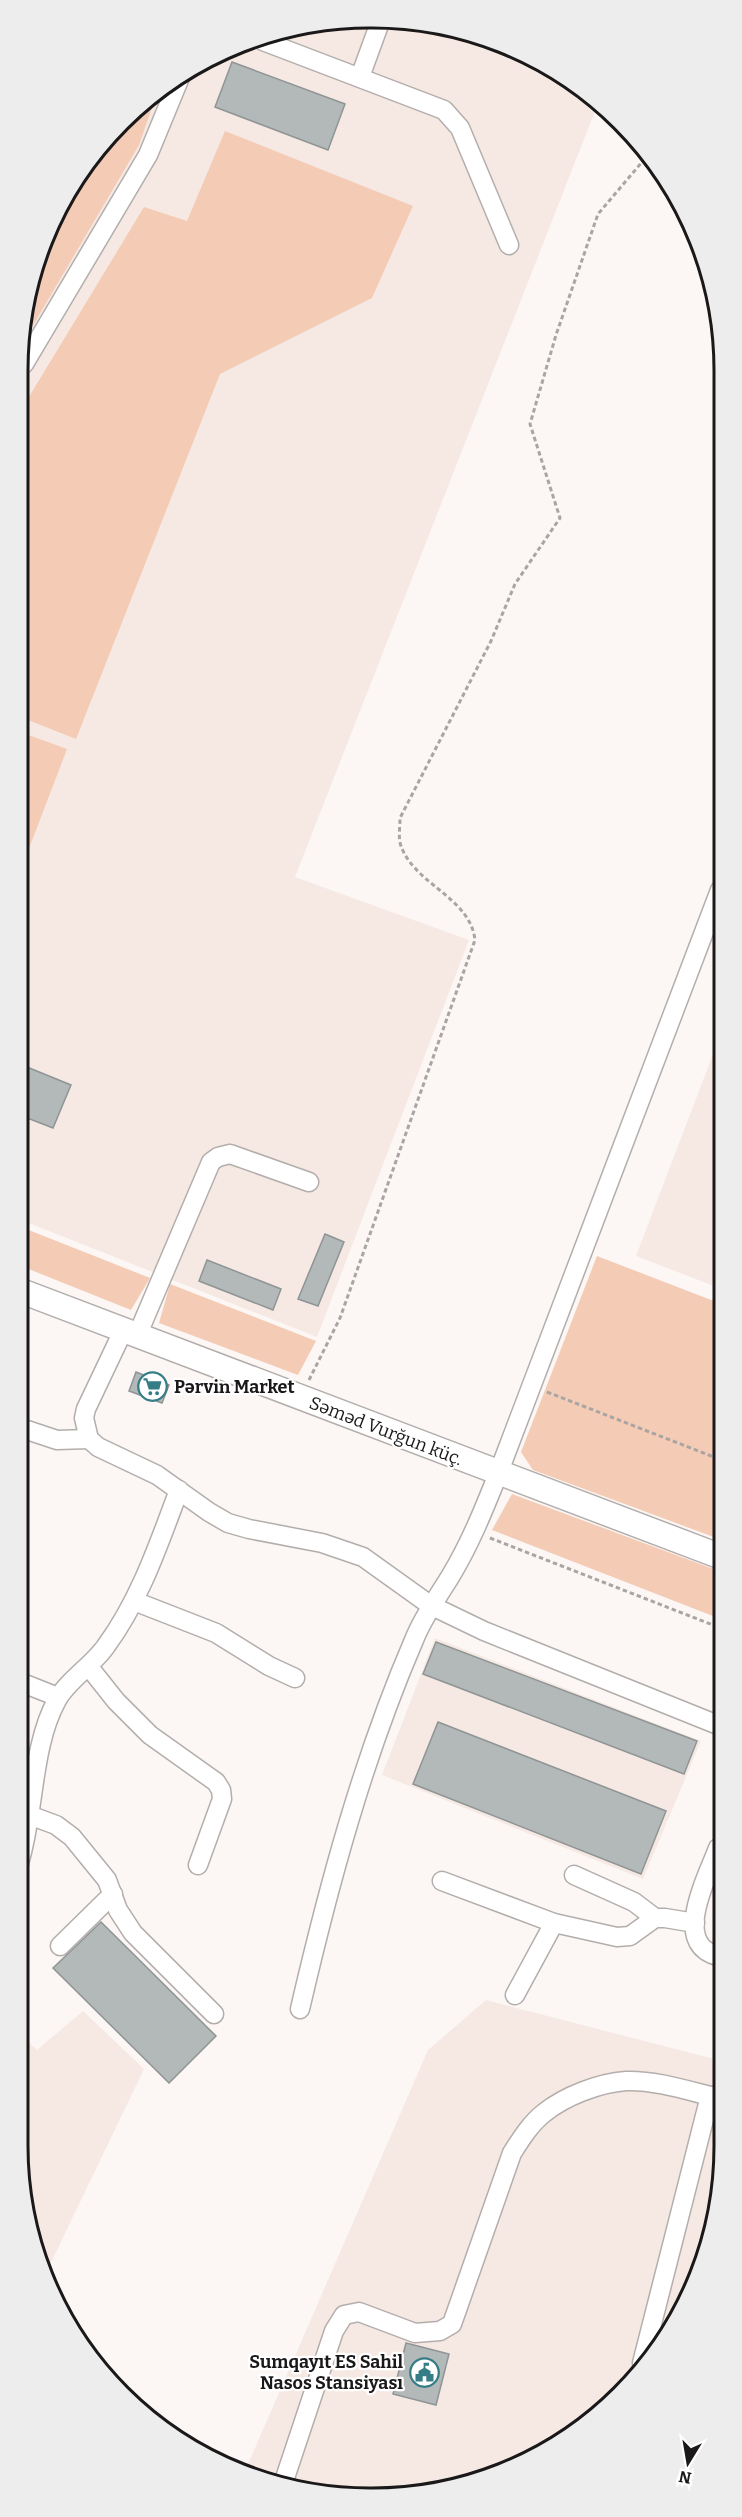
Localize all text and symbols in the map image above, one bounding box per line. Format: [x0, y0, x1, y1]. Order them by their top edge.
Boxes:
supermarket icon: Pərvin Market [137, 1371, 169, 1403]
place label: Pərvin Market [174, 1376, 295, 1398]
street label: Səməd Vurğun küç. [306, 1392, 466, 1470]
place label: Sumqayıt ES Sahil Nasos Stansiyası [249, 2351, 403, 2394]
public building icon: Sumqayıt ES Sahil Nasos Stansiyası [408, 2356, 440, 2388]
north arrow [658, 2433, 718, 2493]
text: N [677, 2467, 693, 2488]

